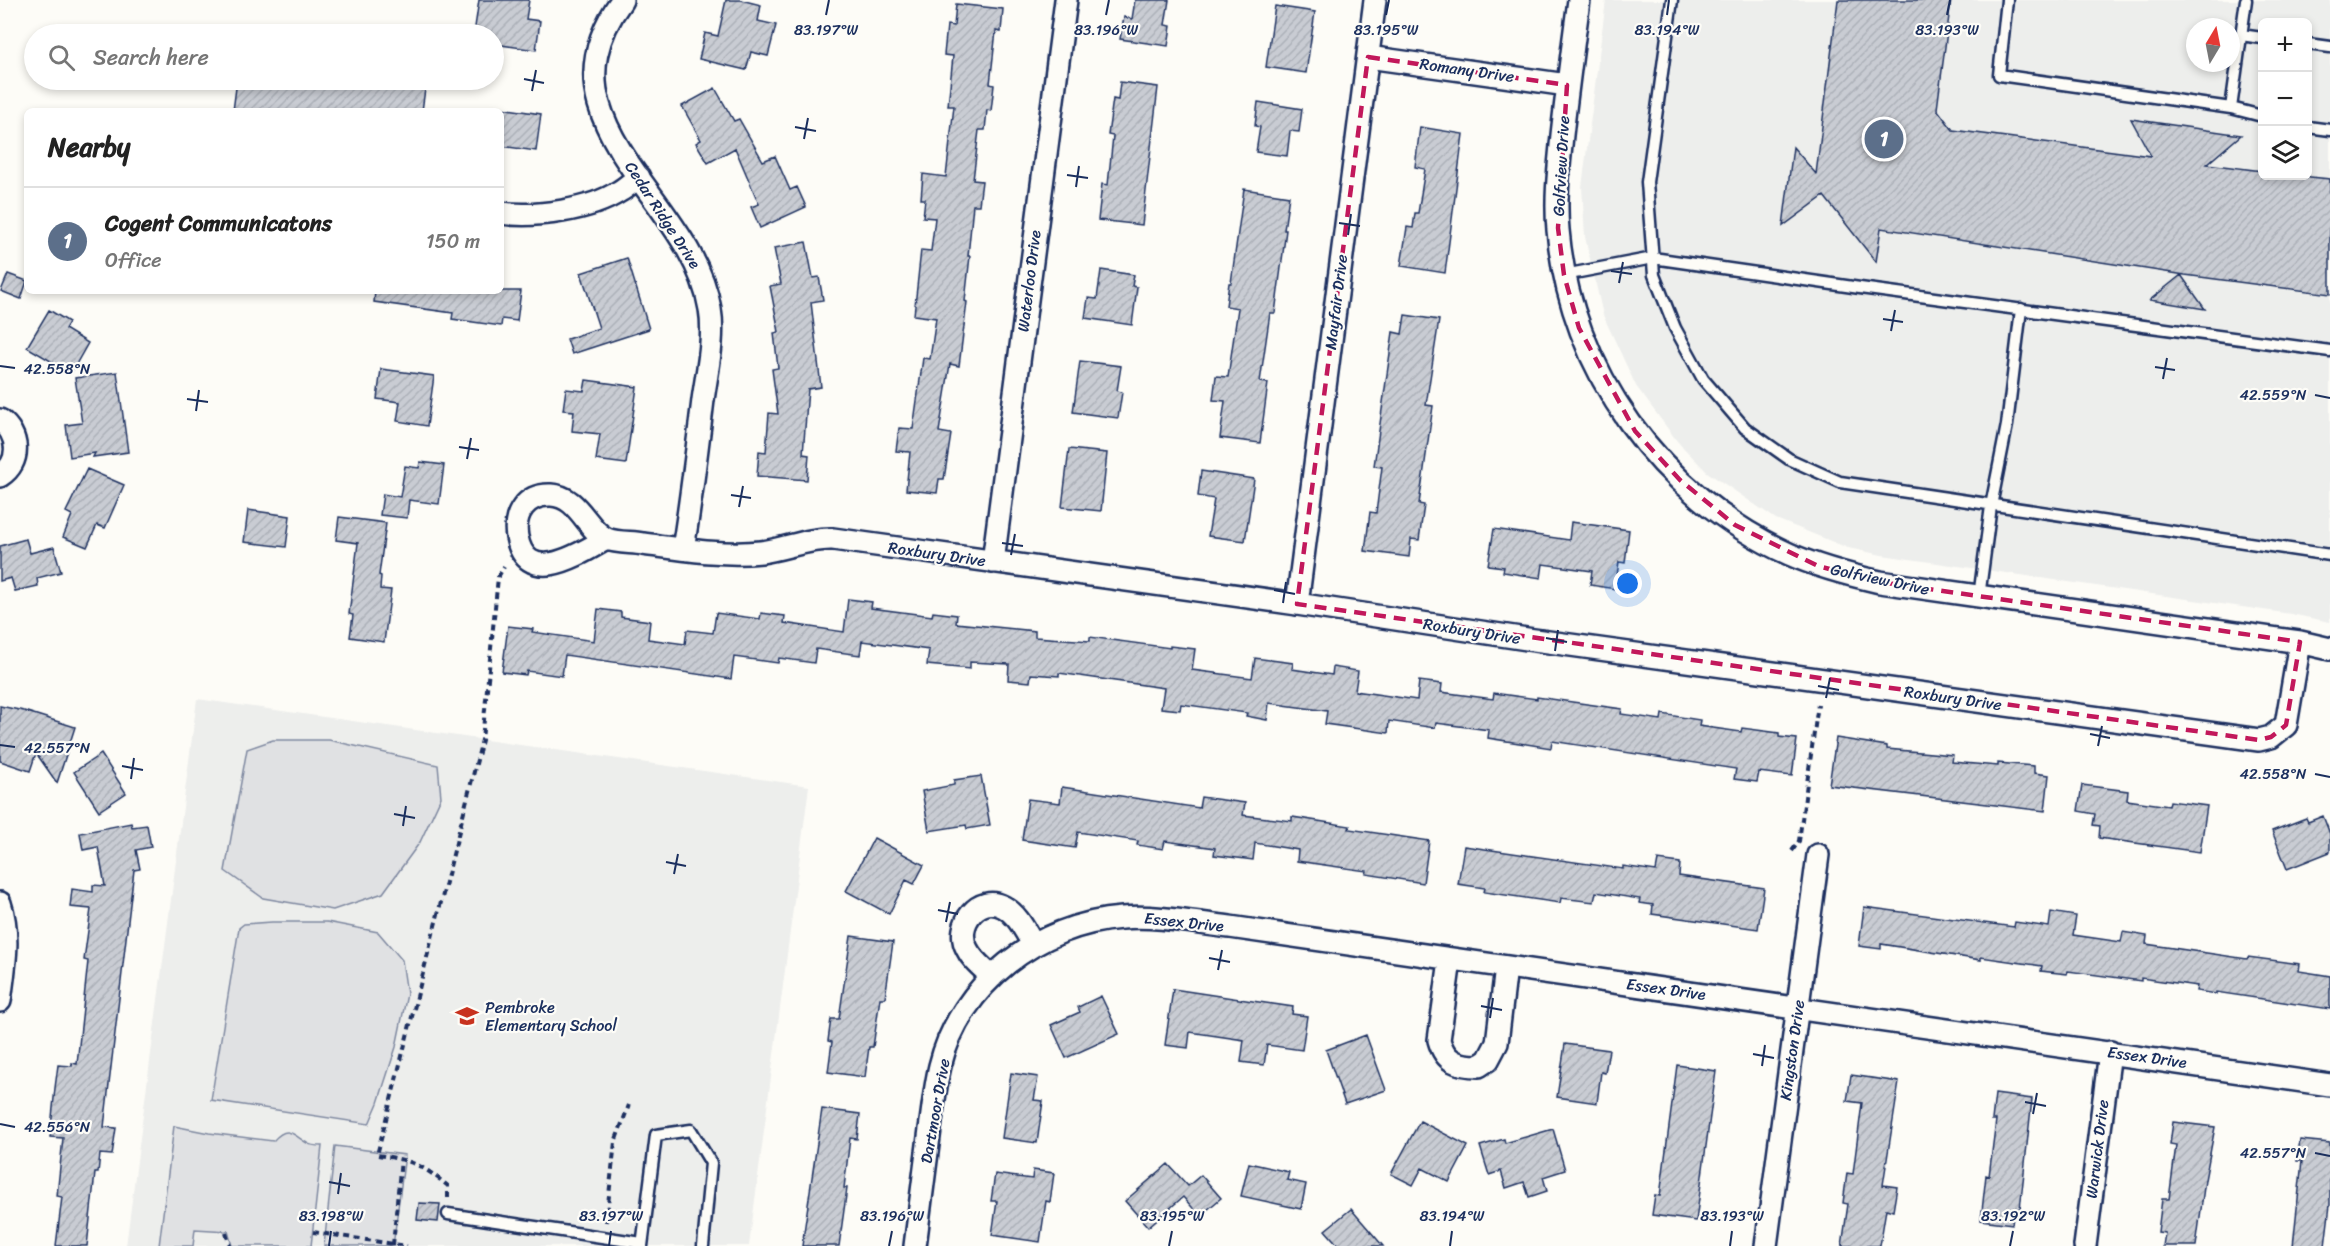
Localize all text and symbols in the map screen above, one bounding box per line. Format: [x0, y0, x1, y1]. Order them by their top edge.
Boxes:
text: 83.197°W [794, 17, 858, 43]
text: 83.196°W [1074, 17, 1138, 43]
text: 83.195°W [1354, 17, 1419, 43]
text: 83.194°W [1635, 17, 1700, 43]
text: 83.193°W [1915, 17, 1979, 43]
north arrow [2186, 18, 2240, 72]
map controls [2258, 18, 2312, 180]
button: + [2258, 18, 2312, 72]
search box [24, 24, 504, 90]
text: Search here [93, 38, 209, 77]
icon: search [45, 41, 78, 74]
street label: Romany Drive [1418, 49, 1516, 91]
button: − [2258, 72, 2312, 126]
street label: Golfview Drive [1544, 115, 1578, 217]
pin: 1 [1864, 116, 1904, 162]
text: Nearby [48, 124, 130, 170]
button: layers [2258, 126, 2312, 180]
street label: Cedar Ridge Drive [617, 155, 709, 275]
text: Cogent Communicatons [105, 204, 332, 243]
text: 1 [63, 224, 72, 259]
text: 150 m [426, 224, 480, 259]
street label: Waterloo Drive [1008, 228, 1050, 334]
text: Office [105, 243, 161, 278]
street label: Mayfair Drive [1316, 253, 1356, 351]
text: 42.558°N [24, 356, 91, 382]
text: 42.559°N [2240, 382, 2307, 408]
street label: Roxbury Drive [886, 533, 988, 575]
street label: Golfview Drive [1828, 554, 1932, 604]
your location [1613, 569, 1642, 598]
street label: Roxbury Drive [1421, 609, 1523, 653]
street label: Roxbury Drive [1902, 677, 2004, 719]
text: 42.557°N [24, 735, 91, 761]
text: 42.558°N [2240, 761, 2307, 787]
street label: Essex Drive [1143, 903, 1226, 941]
street label: Essex Drive [1624, 969, 1708, 1009]
place label: Pembroke Elementary School [485, 993, 617, 1040]
street label: Kingston Drive [1771, 998, 1813, 1102]
school or university icon: Pembroke Elementary School [454, 1003, 480, 1029]
street label: Essex Drive [2105, 1037, 2189, 1077]
street label: Dartmoor Drive [911, 1056, 959, 1166]
street label: Warwick Drive [2077, 1098, 2117, 1200]
text: 42.556°N [24, 1114, 91, 1140]
text: 42.557°N [2240, 1140, 2307, 1166]
text: 83.198°W [299, 1203, 364, 1229]
text: 83.197°W [579, 1203, 643, 1229]
text: 83.196°W [860, 1203, 924, 1229]
text: 83.195°W [1140, 1203, 1205, 1229]
text: 83.194°W [1420, 1203, 1485, 1229]
text: 83.193°W [1700, 1203, 1764, 1229]
text: 83.192°W [1981, 1203, 2045, 1229]

